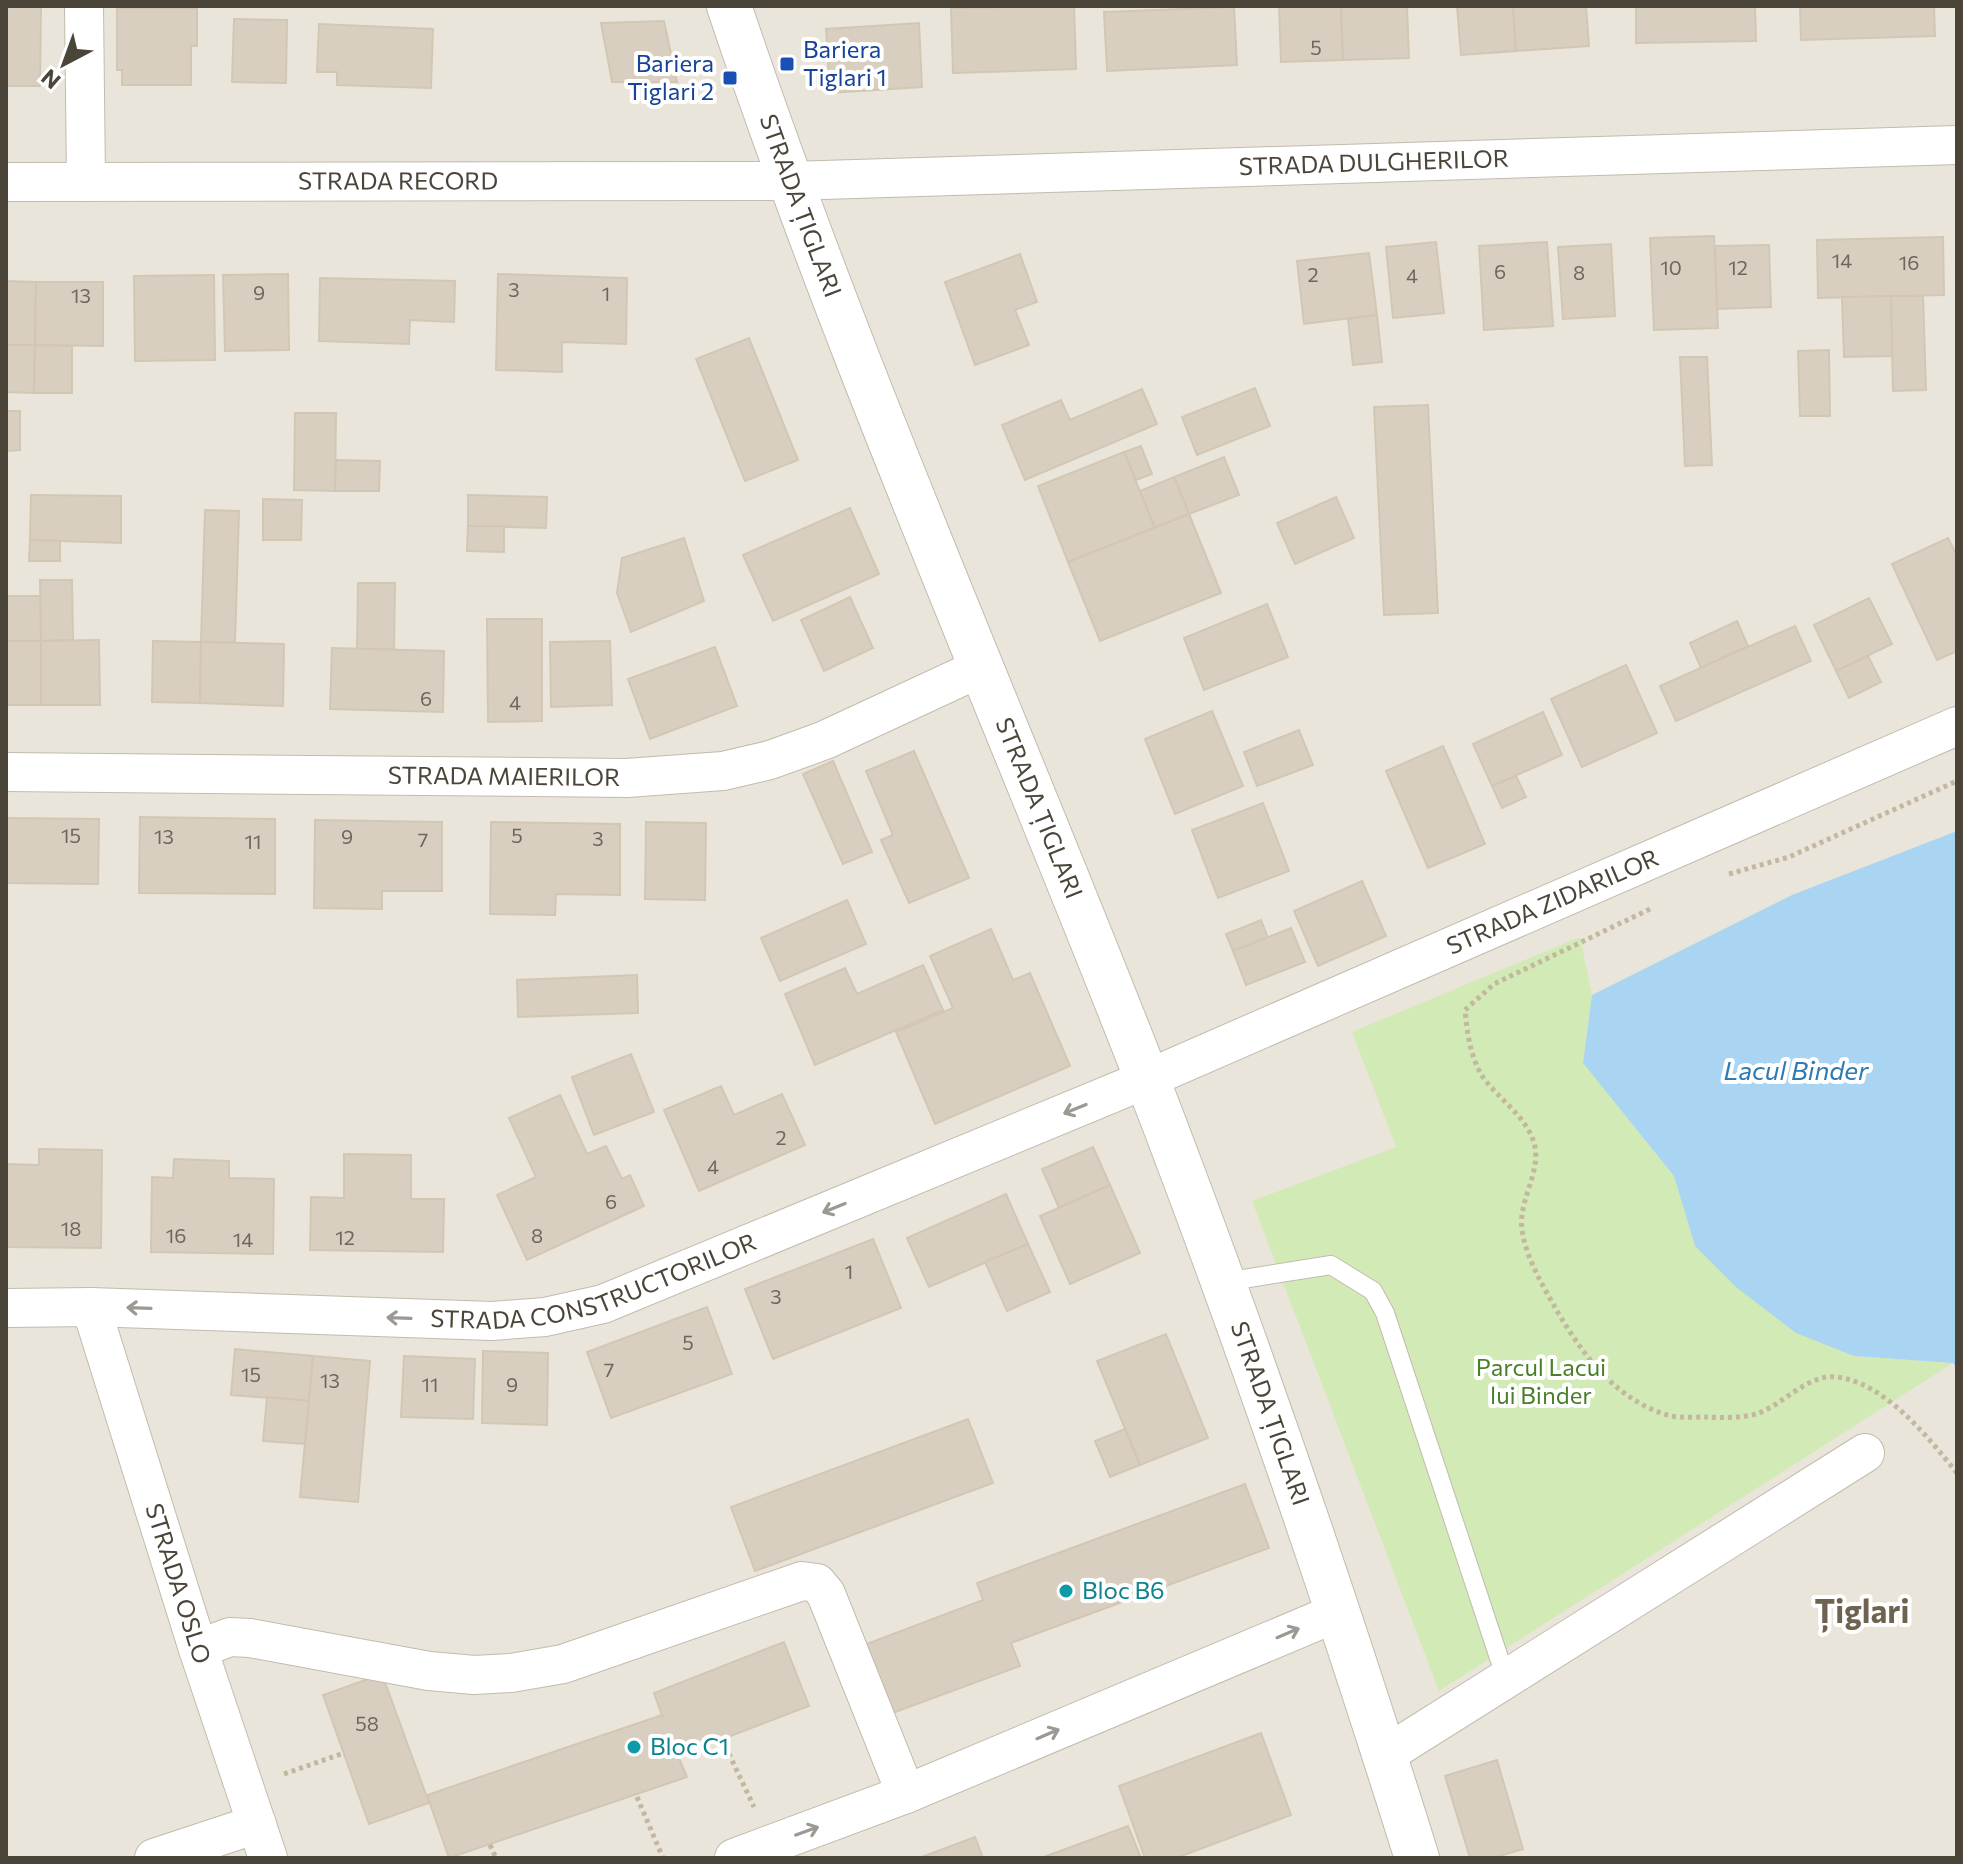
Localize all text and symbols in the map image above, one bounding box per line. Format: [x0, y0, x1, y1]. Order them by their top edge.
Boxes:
north arrow [24, 24, 104, 104]
place label: Bariera Tiglari 1 [803, 34, 887, 91]
house number: 5 [1310, 35, 1322, 59]
place label: Bariera Tiglari 2 [627, 48, 714, 105]
marker: Bariera Tiglari 1 [778, 55, 796, 73]
text: N [35, 64, 66, 95]
marker: Bariera Tiglari 2 [721, 69, 739, 87]
street label: STRADA ȚIGLARI [754, 110, 848, 301]
street label: STRADA DULGHERILOR [1238, 143, 1509, 180]
street label: STRADA RECORD [298, 165, 498, 195]
house number: 14 [1832, 248, 1852, 272]
house number: 16 [1899, 250, 1919, 274]
house number: 10 [1660, 255, 1682, 279]
house number: 12 [1728, 255, 1748, 279]
house number: 6 [1494, 259, 1506, 283]
house number: 8 [1573, 260, 1585, 284]
house number: 2 [1307, 262, 1319, 286]
house number: 4 [1406, 263, 1418, 287]
house number: 3 [508, 277, 520, 301]
house number: 9 [253, 280, 265, 304]
house number: 1 [602, 281, 610, 305]
house number: 13 [71, 283, 91, 307]
house number: 6 [420, 686, 432, 710]
house number: 4 [509, 690, 521, 714]
street label: STRADA ȚIGLARI [990, 713, 1090, 902]
street label: STRADA MAIERILOR [388, 760, 620, 791]
house number: 15 [61, 823, 81, 847]
house number: 5 [511, 823, 523, 847]
house number: 13 [154, 824, 174, 848]
house number: 9 [341, 824, 353, 848]
house number: 3 [592, 826, 604, 850]
house number: 7 [418, 827, 428, 851]
house number: 11 [244, 829, 262, 853]
street label: STRADA ZIDARILOR [1442, 842, 1662, 960]
water label: Lacul Binder [1724, 1054, 1870, 1085]
one-way arrow [1063, 1102, 1088, 1117]
house number: 2 [775, 1125, 787, 1149]
house number: 4 [707, 1154, 719, 1178]
house number: 6 [605, 1189, 617, 1213]
one-way arrow [822, 1202, 847, 1216]
house number: 18 [61, 1216, 81, 1240]
house number: 16 [166, 1223, 186, 1247]
house number: 8 [531, 1223, 543, 1247]
house number: 12 [335, 1225, 355, 1249]
street label: STRADA CONSTRUCTORILOR [430, 1226, 760, 1334]
house number: 14 [233, 1227, 253, 1251]
house number: 1 [845, 1259, 853, 1283]
house number: 3 [770, 1284, 782, 1308]
one-way arrow [126, 1301, 153, 1316]
one-way arrow [386, 1310, 413, 1325]
street label: STRADA ȚIGLARI [1226, 1317, 1317, 1509]
house number: 5 [682, 1330, 694, 1354]
park label: Parcul Lacui lui Binder [1476, 1352, 1606, 1409]
house number: 7 [604, 1357, 614, 1381]
house number: 15 [241, 1362, 261, 1386]
house number: 13 [320, 1368, 340, 1392]
house number: 11 [421, 1372, 439, 1396]
house number: 9 [506, 1372, 518, 1396]
street label: STRADA OSLO [140, 1500, 218, 1667]
place label: Bloc B6 [1082, 1575, 1164, 1604]
marker: Bloc B6 [1057, 1582, 1075, 1600]
district label: Țiglari [1815, 1590, 1909, 1633]
one-way arrow [1275, 1625, 1300, 1640]
house number: 58 [355, 1711, 379, 1735]
one-way arrow [1036, 1726, 1060, 1741]
place label: Bloc C1 [650, 1731, 729, 1760]
marker: Bloc C1 [625, 1738, 643, 1756]
one-way arrow [794, 1823, 819, 1837]

